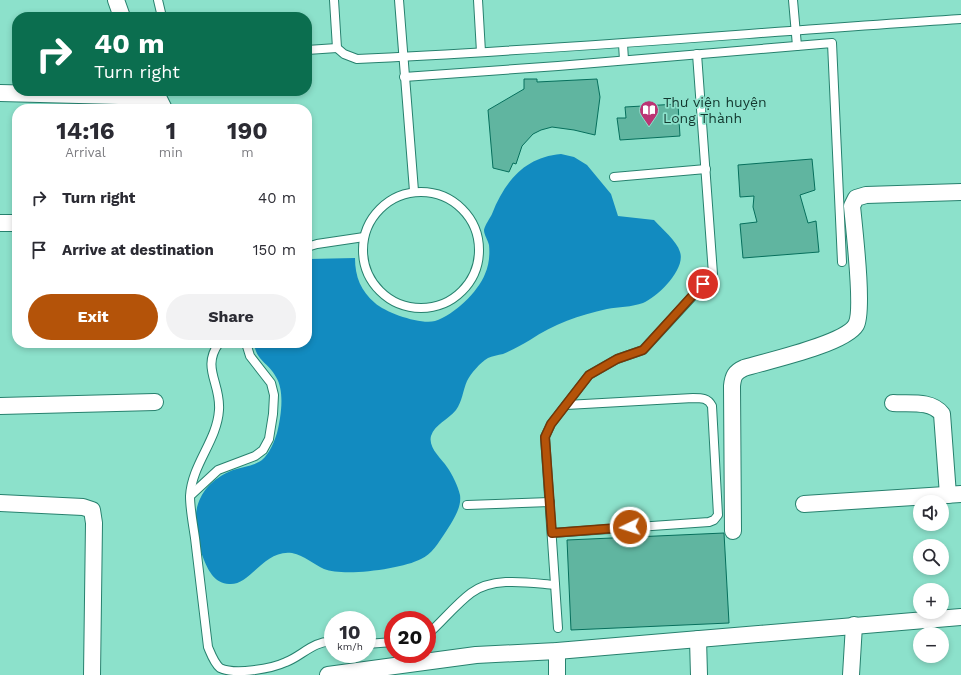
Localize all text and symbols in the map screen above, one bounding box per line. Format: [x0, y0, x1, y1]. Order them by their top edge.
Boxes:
text: 40 m [94, 27, 164, 60]
icon: right [28, 28, 80, 80]
text: Turn right [94, 61, 180, 82]
place label: Thư viện huyện Long Thành [663, 94, 767, 126]
library icon: Thư viện huyện Long Thành [638, 99, 660, 127]
text: 14:16 [56, 117, 115, 145]
text: 1 [166, 117, 176, 145]
text: 190 [227, 117, 268, 145]
text: Arrival [65, 145, 106, 160]
text: min [159, 145, 183, 160]
text: m [241, 145, 254, 160]
icon: right [28, 187, 50, 209]
text: Turn right [62, 189, 135, 207]
text: 40 m [258, 189, 296, 207]
icon: arrive [28, 239, 50, 261]
text: Arrive at destination [62, 241, 214, 259]
text: 150 m [253, 241, 296, 259]
pin [686, 267, 720, 301]
icon: arrive [692, 273, 714, 295]
button: Exit [28, 294, 158, 340]
button: Share [166, 294, 296, 340]
map controls [913, 495, 949, 663]
button: sound [913, 495, 949, 531]
position arrow [609, 506, 651, 548]
button: search [913, 539, 949, 575]
button: + [913, 583, 949, 619]
speed limit sign: 20 [384, 611, 436, 663]
text: 10 [339, 620, 361, 644]
button: − [913, 627, 949, 663]
text: km/h [337, 641, 363, 652]

